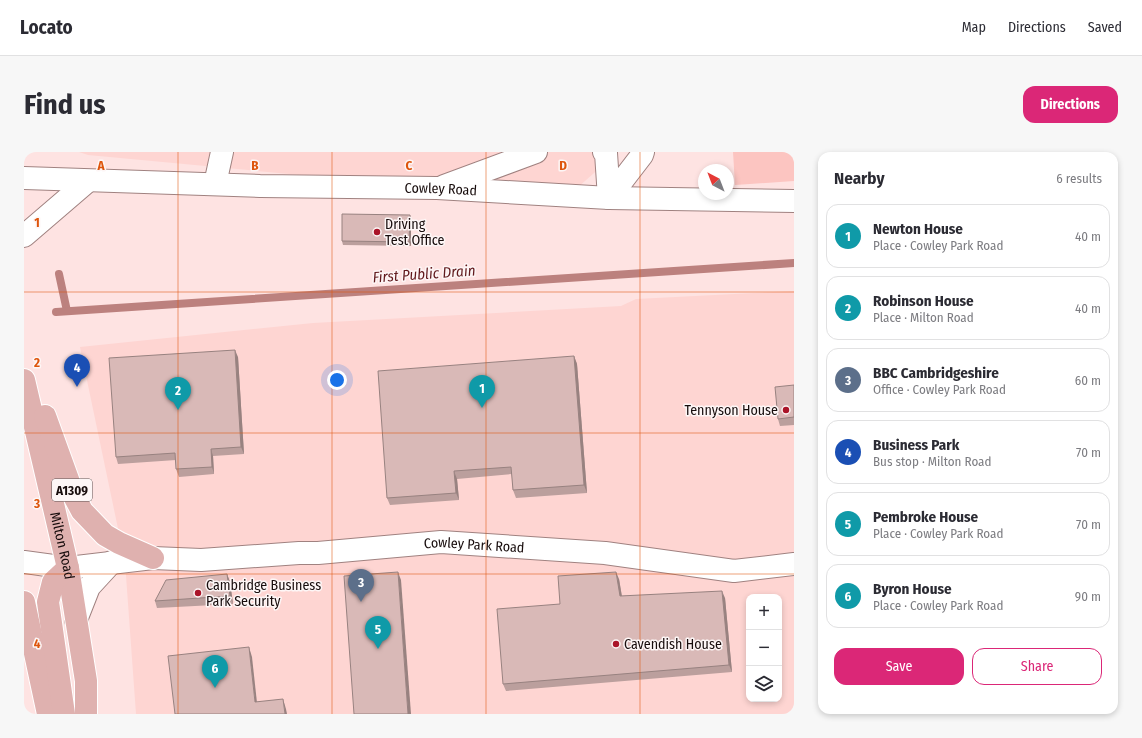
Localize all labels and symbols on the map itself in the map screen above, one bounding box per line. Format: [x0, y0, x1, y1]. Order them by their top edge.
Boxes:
text: A [96, 158, 105, 173]
text: B [251, 158, 259, 173]
text: C [406, 158, 413, 173]
text: D [559, 158, 567, 173]
north arrow [698, 164, 734, 200]
street label: Cowley Road [404, 180, 478, 199]
text: 1 [34, 215, 40, 230]
place label: Driving Test Office [385, 216, 445, 249]
marker: Driving Test Office [372, 227, 382, 237]
water label: First Public Drain [372, 261, 476, 287]
pin: 4 [64, 354, 90, 387]
text: 2 [33, 355, 40, 370]
your location [327, 370, 347, 390]
pin: 1 [469, 375, 495, 408]
pin: 2 [165, 377, 191, 410]
place label: Tennyson House [684, 402, 778, 419]
marker: Tennyson House [781, 405, 791, 415]
road number: A1309 [52, 479, 92, 501]
text: 3 [33, 496, 40, 511]
street label: Milton Road [46, 510, 78, 581]
street label: Cowley Park Road [423, 534, 525, 557]
pin: 3 [348, 569, 374, 602]
place label: Cambridge Business Park Security [206, 577, 321, 610]
marker: Cambridge Business Park Security [193, 588, 203, 598]
pin: 5 [365, 616, 391, 649]
text: 4 [34, 636, 41, 651]
place label: Cavendish House [624, 636, 722, 653]
marker: Cavendish House [611, 639, 621, 649]
pin: 6 [202, 655, 228, 688]

